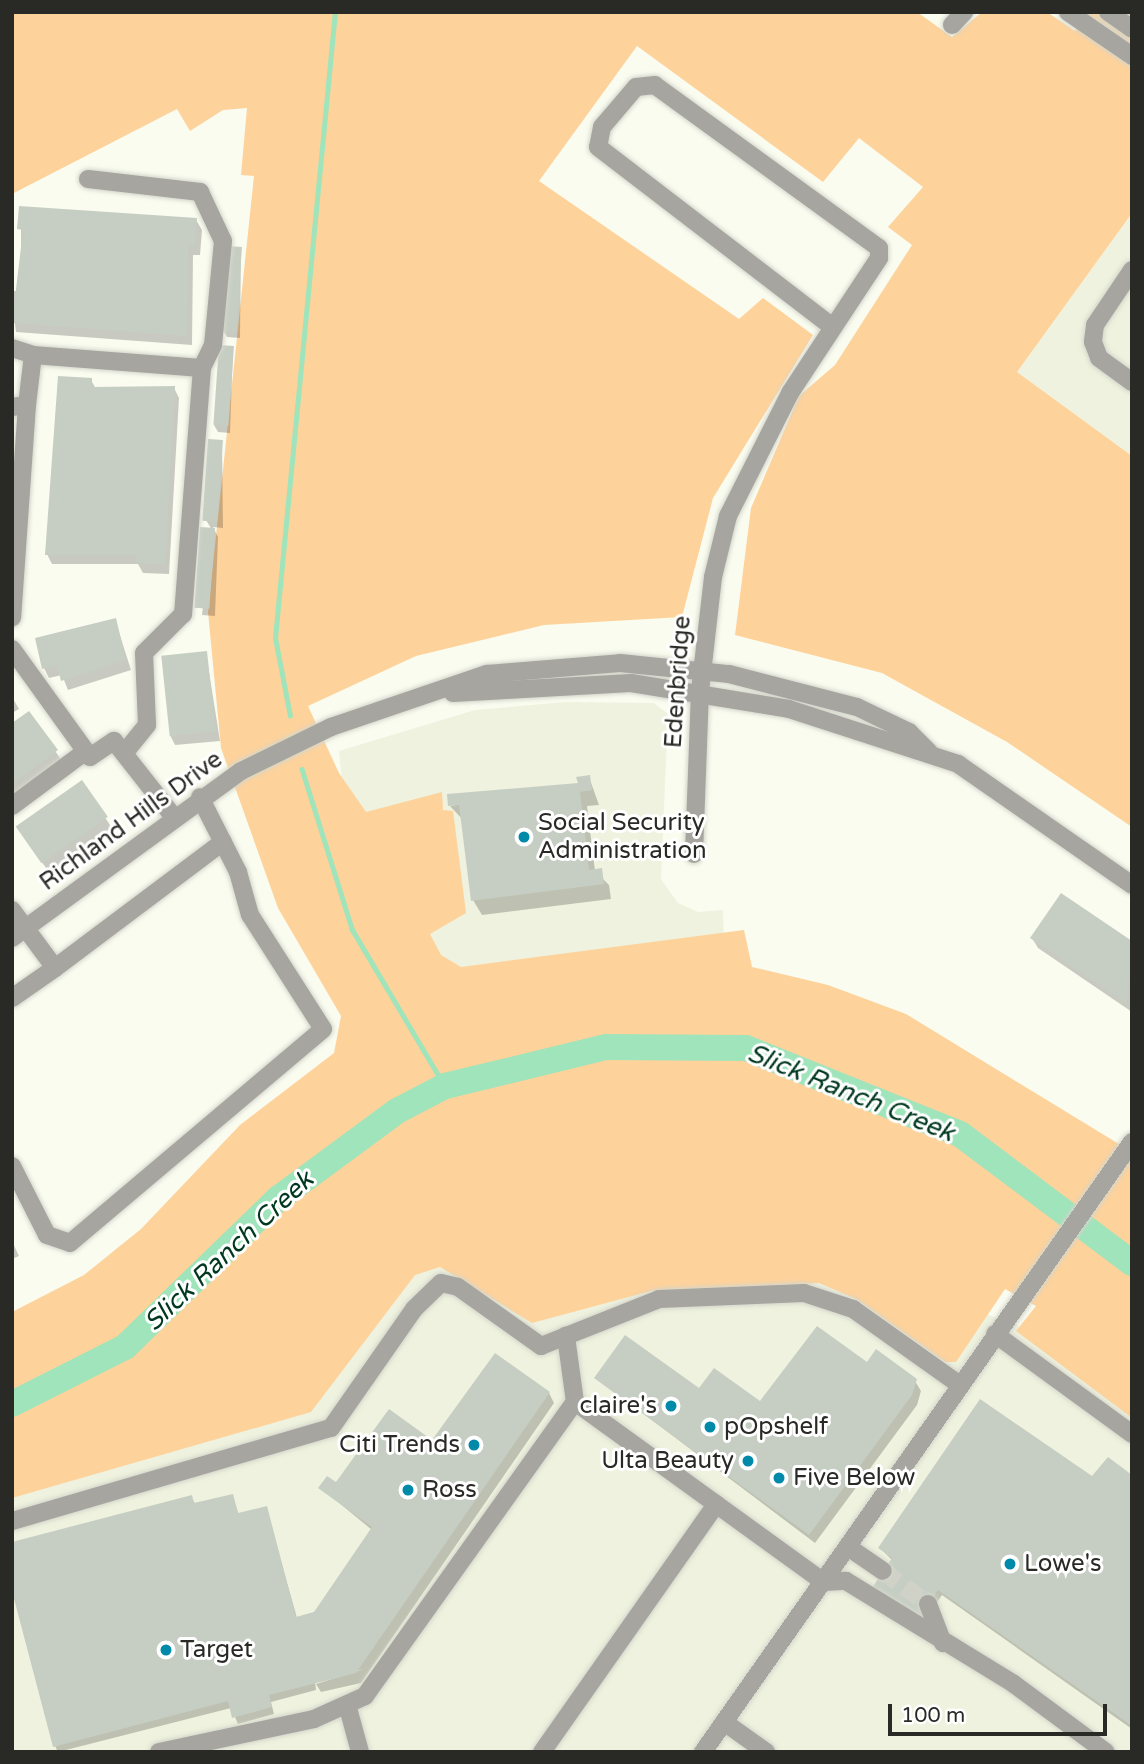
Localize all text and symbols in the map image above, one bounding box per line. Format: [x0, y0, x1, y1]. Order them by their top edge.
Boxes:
street label: Edenbridge [659, 615, 697, 749]
street label: Richland Hills Drive [34, 745, 228, 897]
place label: Social Security Administration [538, 809, 707, 865]
marker: Social Security Administration [516, 829, 532, 845]
water label: Slick Ranch Creek [743, 1037, 959, 1149]
water label: Slick Ranch Creek [138, 1165, 320, 1337]
place label: claire's [580, 1392, 657, 1420]
marker: claire's [663, 1398, 679, 1414]
place label: pOpshelf [724, 1413, 828, 1441]
marker: pOpshelf [702, 1419, 718, 1435]
place label: Citi Trends [339, 1431, 460, 1459]
marker: Citi Trends [466, 1437, 482, 1453]
place label: Ulta Beauty [601, 1447, 734, 1475]
marker: Ulta Beauty [740, 1453, 756, 1469]
place label: Five Below [793, 1464, 915, 1492]
marker: Five Below [771, 1470, 787, 1486]
place label: Ross [422, 1476, 477, 1504]
marker: Ross [400, 1482, 416, 1498]
place label: Lowe's [1024, 1550, 1102, 1578]
marker: Lowe's [1002, 1556, 1018, 1572]
place label: Target [180, 1636, 253, 1664]
marker: Target [158, 1642, 174, 1658]
scale bar [892, 1690, 1111, 1734]
text: 100 m [901, 1703, 965, 1728]

